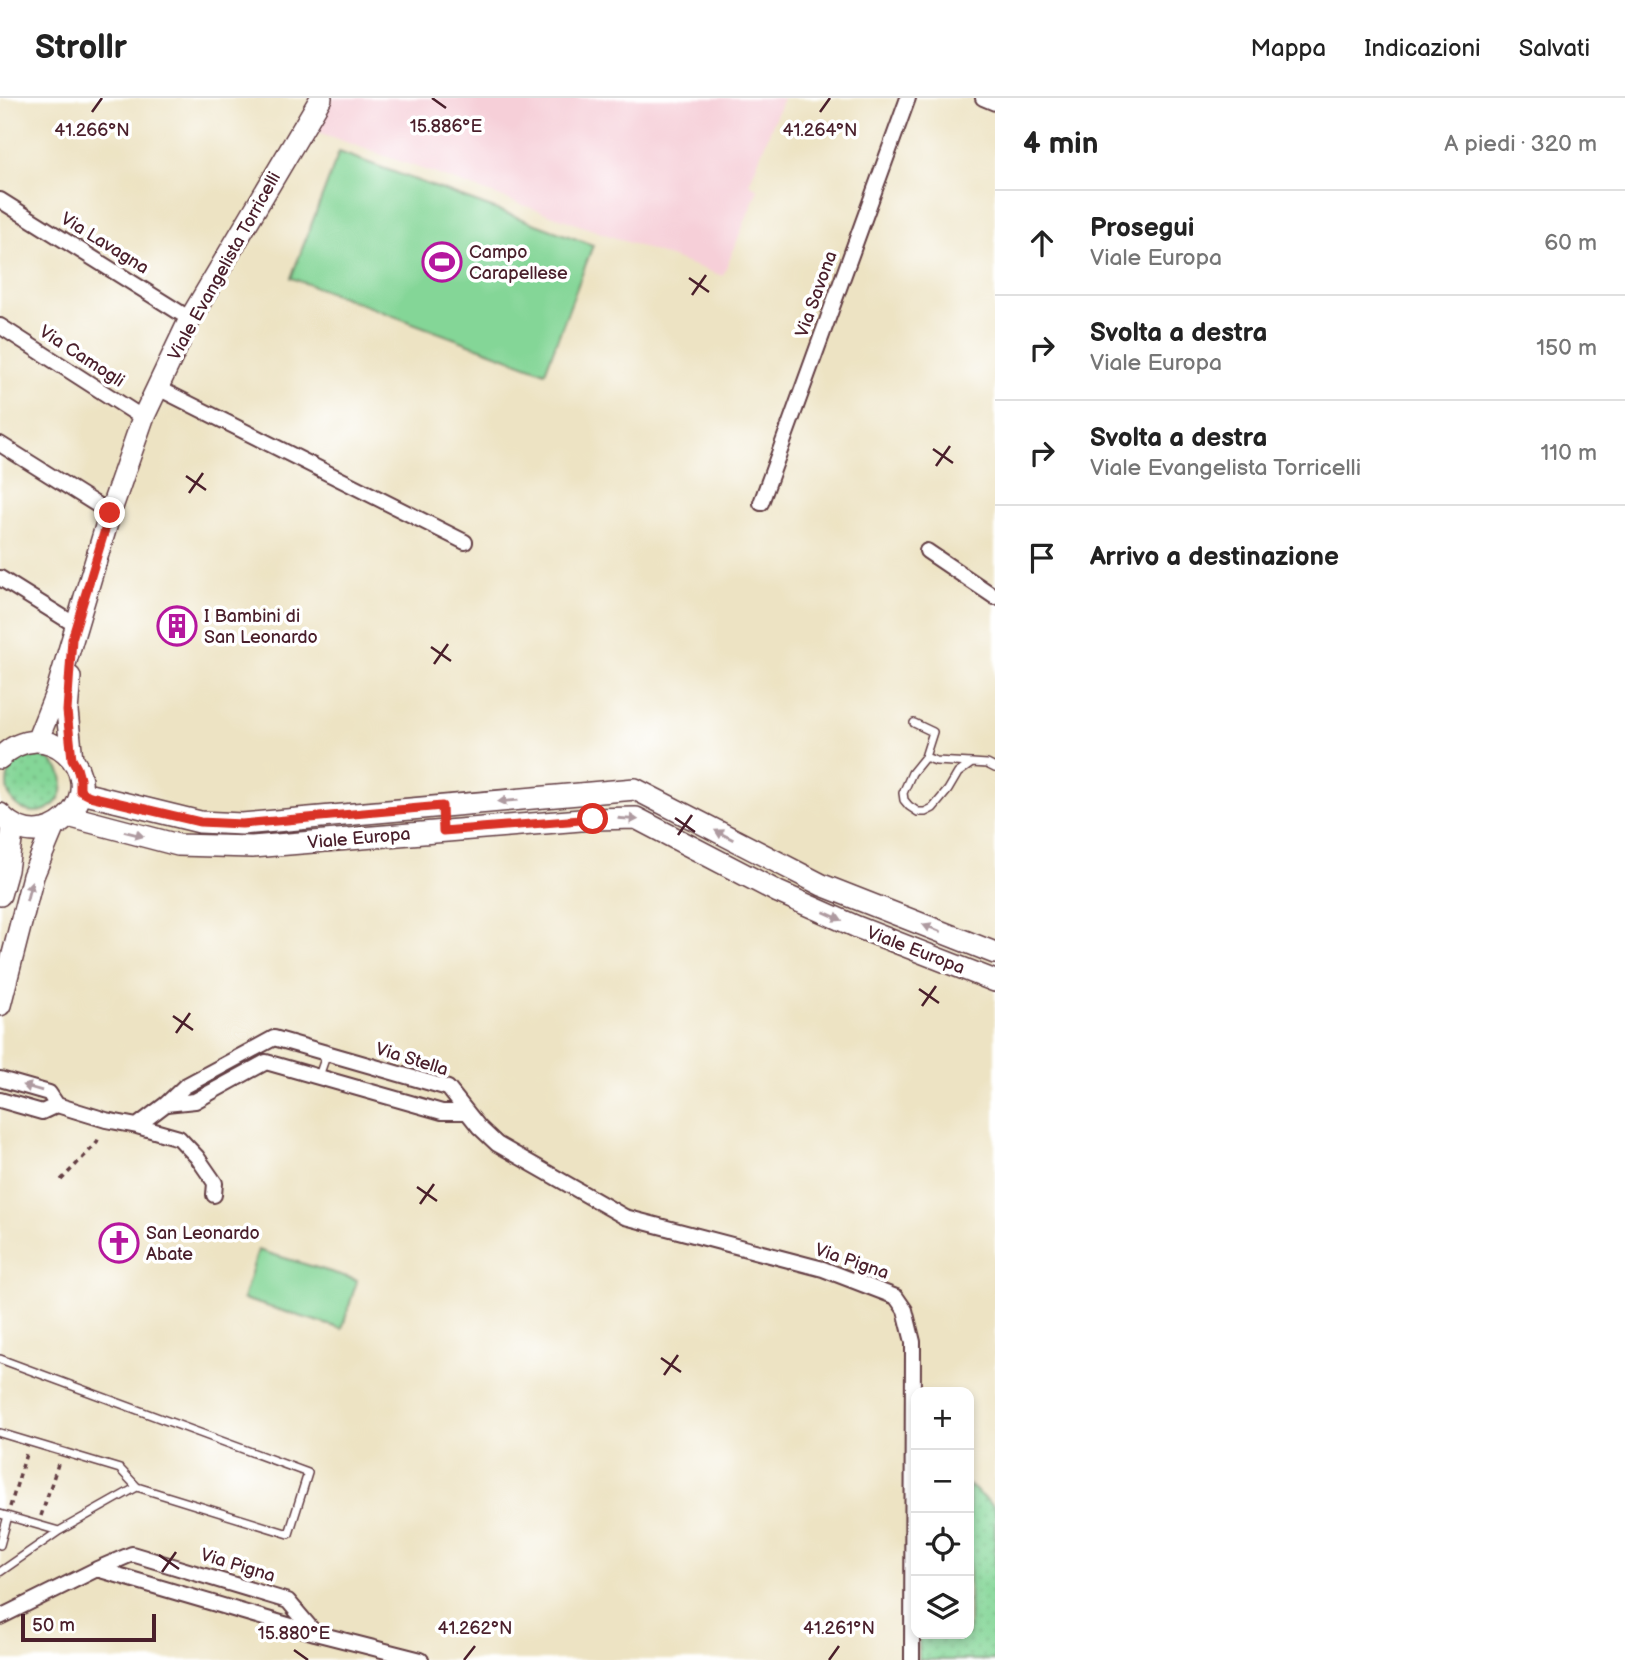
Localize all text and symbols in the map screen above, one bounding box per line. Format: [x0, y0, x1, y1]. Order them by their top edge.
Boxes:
text: Strollr [35, 28, 127, 68]
text: Mappa [1250, 34, 1326, 63]
text: Indicazioni [1364, 34, 1481, 63]
text: Salvati [1519, 34, 1590, 63]
text: 15.886°E [410, 116, 482, 137]
text: 41.266°N [54, 120, 130, 141]
text: 41.264°N [782, 120, 858, 141]
text: 4 min [1023, 126, 1098, 162]
text: A piedi · 320 m [1444, 130, 1597, 158]
street label: Viale Evangelista Torricelli [164, 168, 285, 364]
street label: Via Lavagna [57, 208, 153, 279]
text: Prosegui [1090, 213, 1194, 244]
icon: ahead [1023, 224, 1061, 262]
text: 60 m [1544, 229, 1597, 257]
sports icon: Campo Carapellese [421, 241, 463, 283]
place label: Campo Carapellese [469, 242, 568, 284]
text: Viale Europa [1090, 244, 1222, 272]
street label: Via Savona [791, 248, 842, 340]
text: Svolta a destra [1090, 318, 1267, 349]
street label: Via Camogli [35, 321, 128, 392]
icon: right [1023, 329, 1061, 367]
text: 150 m [1536, 334, 1597, 362]
text: Viale Europa [1090, 349, 1222, 377]
text: Svolta a destra [1090, 423, 1267, 454]
icon: right [1023, 434, 1061, 472]
text: 110 m [1540, 439, 1597, 467]
text: Viale Evangelista Torricelli [1090, 454, 1361, 482]
route end [94, 497, 125, 528]
icon: arrive [1023, 539, 1061, 577]
text: Arrivo a destinazione [1090, 542, 1339, 573]
building icon: I Bambini di San Leonardo [156, 605, 198, 647]
place label: I Bambini di San Leonardo [204, 606, 318, 648]
one-way arrow [497, 796, 519, 807]
route start [577, 803, 608, 834]
one-way arrow [617, 814, 639, 825]
street label: Viale Europa [307, 824, 411, 853]
one-way arrow [123, 829, 145, 840]
one-way arrow [714, 830, 734, 841]
one-way arrow [24, 880, 35, 902]
one-way arrow [823, 910, 843, 922]
street label: Viale Europa [864, 922, 968, 979]
one-way arrow [921, 923, 942, 934]
street label: Via Stella [373, 1039, 451, 1080]
one-way arrow [21, 1082, 42, 1092]
church icon: San Leonardo Abate [98, 1222, 140, 1264]
place label: San Leonardo Abate [146, 1223, 260, 1265]
street label: Via Pigna [812, 1239, 891, 1284]
map controls [911, 1387, 974, 1639]
button: + [911, 1387, 974, 1450]
button: − [911, 1450, 974, 1513]
button: locate [911, 1513, 974, 1576]
street label: Via Pigna [198, 1544, 278, 1587]
button: layers [911, 1576, 974, 1639]
scale bar [21, 1611, 156, 1643]
text: 50 m [32, 1614, 75, 1637]
text: 41.262°N [438, 1618, 512, 1639]
text: 41.261°N [803, 1618, 875, 1639]
text: 15.880°E [258, 1623, 330, 1644]

